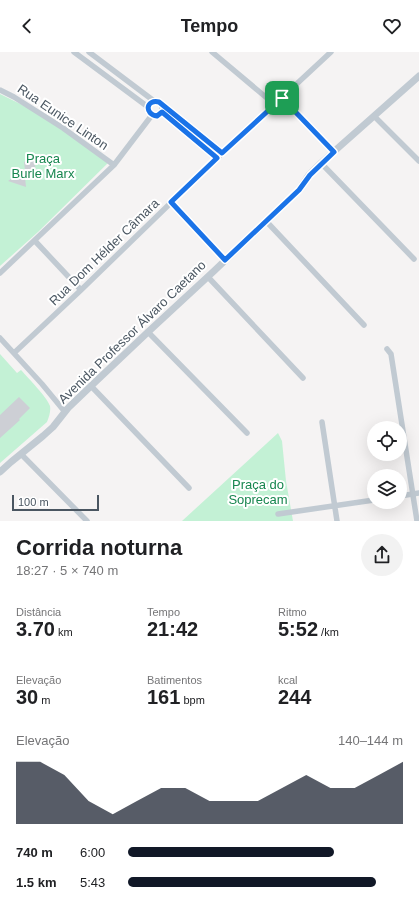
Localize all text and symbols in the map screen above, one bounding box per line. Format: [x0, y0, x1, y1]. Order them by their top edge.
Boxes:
icon: back [16, 15, 38, 37]
icon: heart [381, 15, 403, 37]
text: Tempo [181, 16, 238, 36]
street label: Rua Eunice Linton [15, 81, 111, 153]
pin [265, 81, 299, 115]
icon: arrive [271, 87, 293, 109]
park label: Praça Burle Marx [12, 151, 75, 181]
street label: Rua Dom Hélder Câmara [46, 195, 163, 308]
street label: Avenida Professor Álvaro Caetano [55, 257, 209, 407]
map controls [367, 421, 407, 509]
button: locate [367, 421, 407, 461]
button: layers [367, 469, 407, 509]
park label: Praça do Soprecam [228, 477, 288, 507]
scale bar [12, 493, 99, 512]
text: 100 m [18, 496, 49, 508]
button: share [361, 534, 403, 576]
text: Corrida noturna [16, 535, 182, 560]
text: 18:27 · 5 × 740 m [16, 563, 118, 578]
text: Distância [16, 606, 61, 618]
text: Tempo [147, 606, 180, 618]
text: Ritmo [278, 606, 307, 618]
text: 3.70 [16, 618, 55, 640]
text: 21:42 [147, 618, 198, 640]
text: 5:52 [278, 618, 318, 640]
text: km [55, 626, 73, 638]
text: /km [318, 626, 339, 638]
text: Elevação [16, 674, 61, 686]
text: Batimentos [147, 674, 202, 686]
text: kcal [278, 674, 298, 686]
text: 30 [16, 686, 38, 708]
text: 161 [147, 686, 180, 708]
text: 244 [278, 686, 311, 708]
text: m [38, 694, 50, 706]
text: bpm [180, 694, 205, 706]
text: Elevação [16, 733, 69, 748]
text: 140–144 m [338, 733, 403, 748]
text: 740 m [16, 845, 53, 860]
text: 6:00 [80, 845, 105, 860]
text: 1.5 km [16, 875, 56, 890]
text: 5:43 [80, 875, 105, 890]

